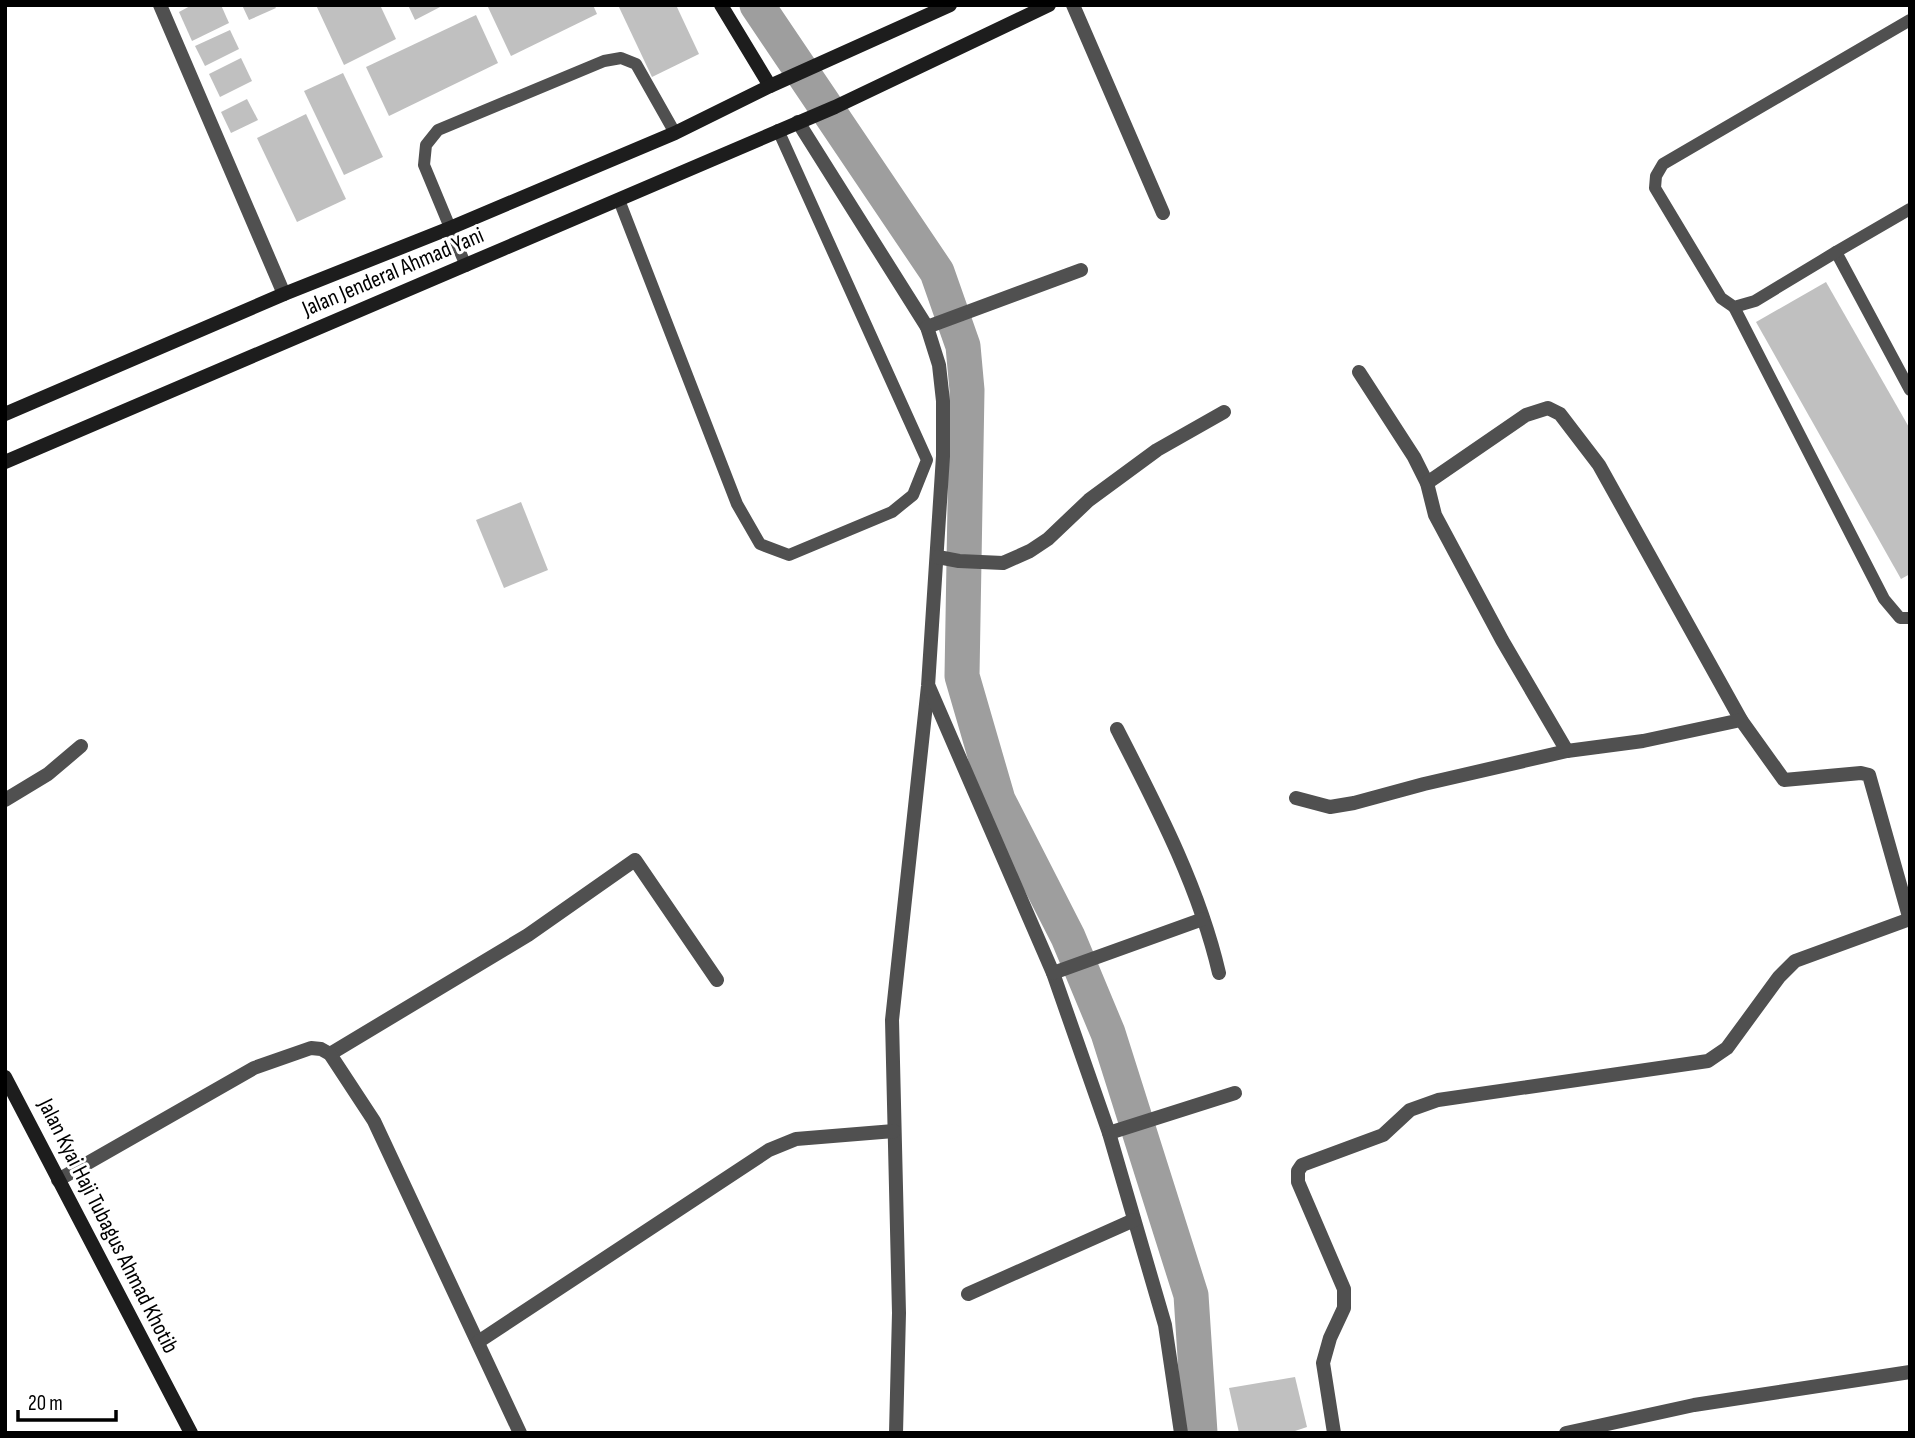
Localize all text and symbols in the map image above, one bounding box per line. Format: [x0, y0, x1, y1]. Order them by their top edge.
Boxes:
street label: Jalan Jenderal Ahmad Yani [297, 221, 488, 323]
street label: Jalan Kyai Haji Tubagus Ahmad Khotib [31, 1093, 184, 1358]
scale bar [18, 1378, 116, 1422]
text: 20 m [28, 1391, 63, 1416]

